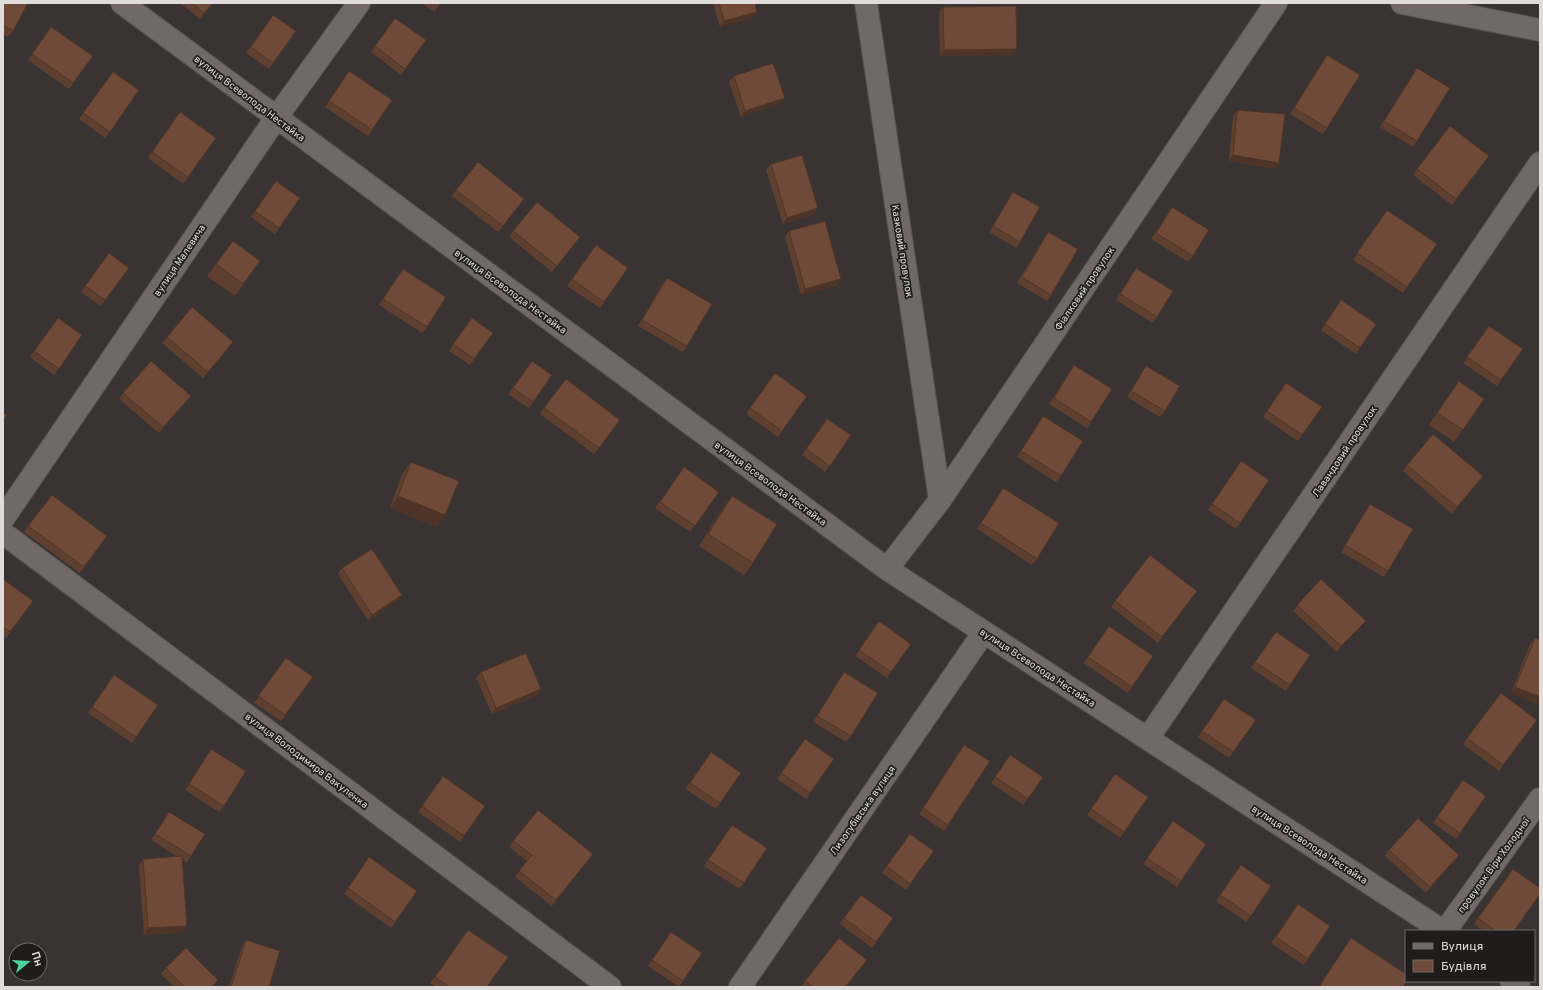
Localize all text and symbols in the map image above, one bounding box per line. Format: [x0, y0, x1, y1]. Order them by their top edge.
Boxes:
street label: вулиця Всеволода Нестайка [191, 53, 307, 145]
street label: Казковий провулок [888, 204, 915, 299]
street label: вулиця Малевича [151, 222, 209, 299]
street label: Фіалковий провулок [1052, 244, 1118, 333]
street label: вулиця Всеволода Нестайка [451, 247, 569, 337]
street label: Лавандовий провулок [1310, 404, 1381, 500]
street label: вулиця Всеволода Нестайка [711, 439, 829, 529]
street label: вулиця Всеволода Нестайка [977, 626, 1098, 711]
street label: вулиця Володимира Вакуленка [242, 711, 370, 812]
street label: Лизогубівська вулиця [827, 764, 899, 858]
street label: вулиця Всеволода Нестайка [1249, 803, 1370, 888]
street label: провулок Віри Холодної [1455, 815, 1533, 916]
legend [1405, 930, 1535, 982]
text: Вулиця [1441, 939, 1483, 955]
north arrow [8, 942, 48, 982]
text: Пн [28, 950, 46, 968]
text: Будівля [1441, 959, 1487, 975]

